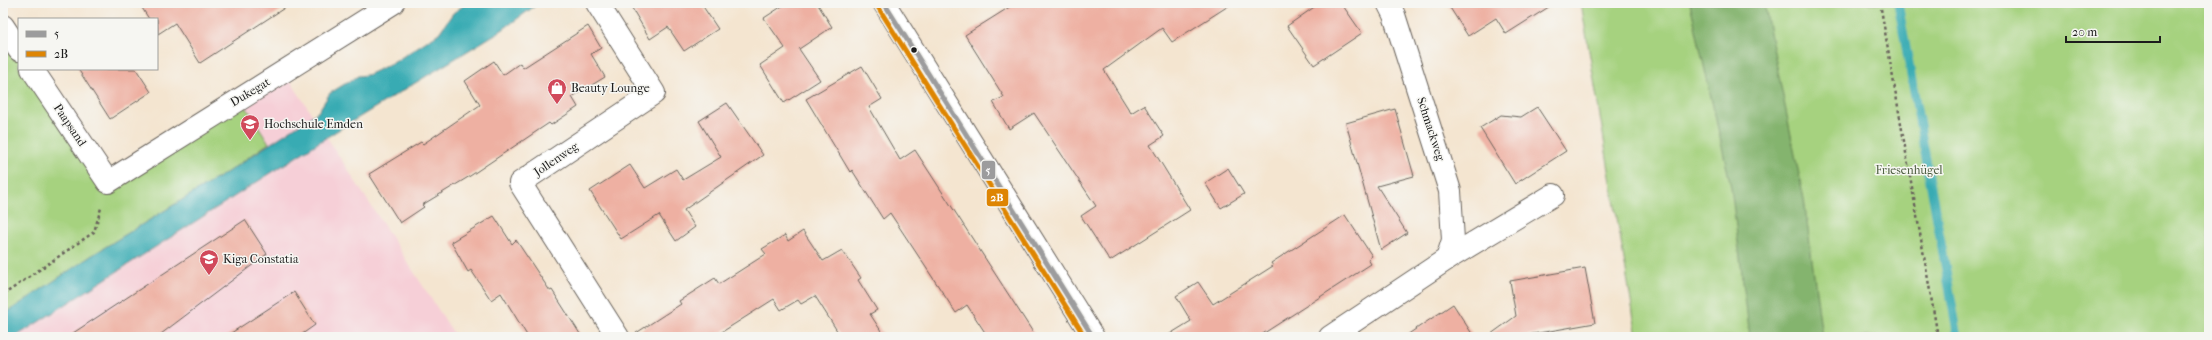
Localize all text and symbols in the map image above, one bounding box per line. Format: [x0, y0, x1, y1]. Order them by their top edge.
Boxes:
legend [18, 18, 158, 70]
scale bar [2066, 18, 2160, 44]
text: 20 m [2072, 25, 2097, 39]
text: 5 [54, 27, 59, 41]
unlabelled marker [909, 45, 919, 55]
text: 2B [54, 47, 68, 61]
street label: Dukegat [227, 74, 273, 109]
shop icon: Beauty Lounge [546, 77, 568, 105]
place label: Beauty Lounge [571, 81, 650, 95]
street label: Schmackweg [1414, 95, 1448, 163]
street label: Paapsand [51, 101, 90, 149]
school or university icon: Hochschule Emden [239, 113, 261, 141]
place label: Hochschule Emden [264, 117, 363, 131]
street label: Jollenweg [530, 139, 581, 179]
line badge: 5 [981, 160, 996, 180]
park label: Friesenhügel [1875, 163, 1943, 177]
text: 5 [986, 164, 991, 177]
line badge: 2B [986, 188, 1009, 207]
text: 2B [991, 191, 1003, 204]
school or university icon: Kiga Constatia [198, 248, 220, 276]
place label: Kiga Constatia [223, 252, 299, 266]

